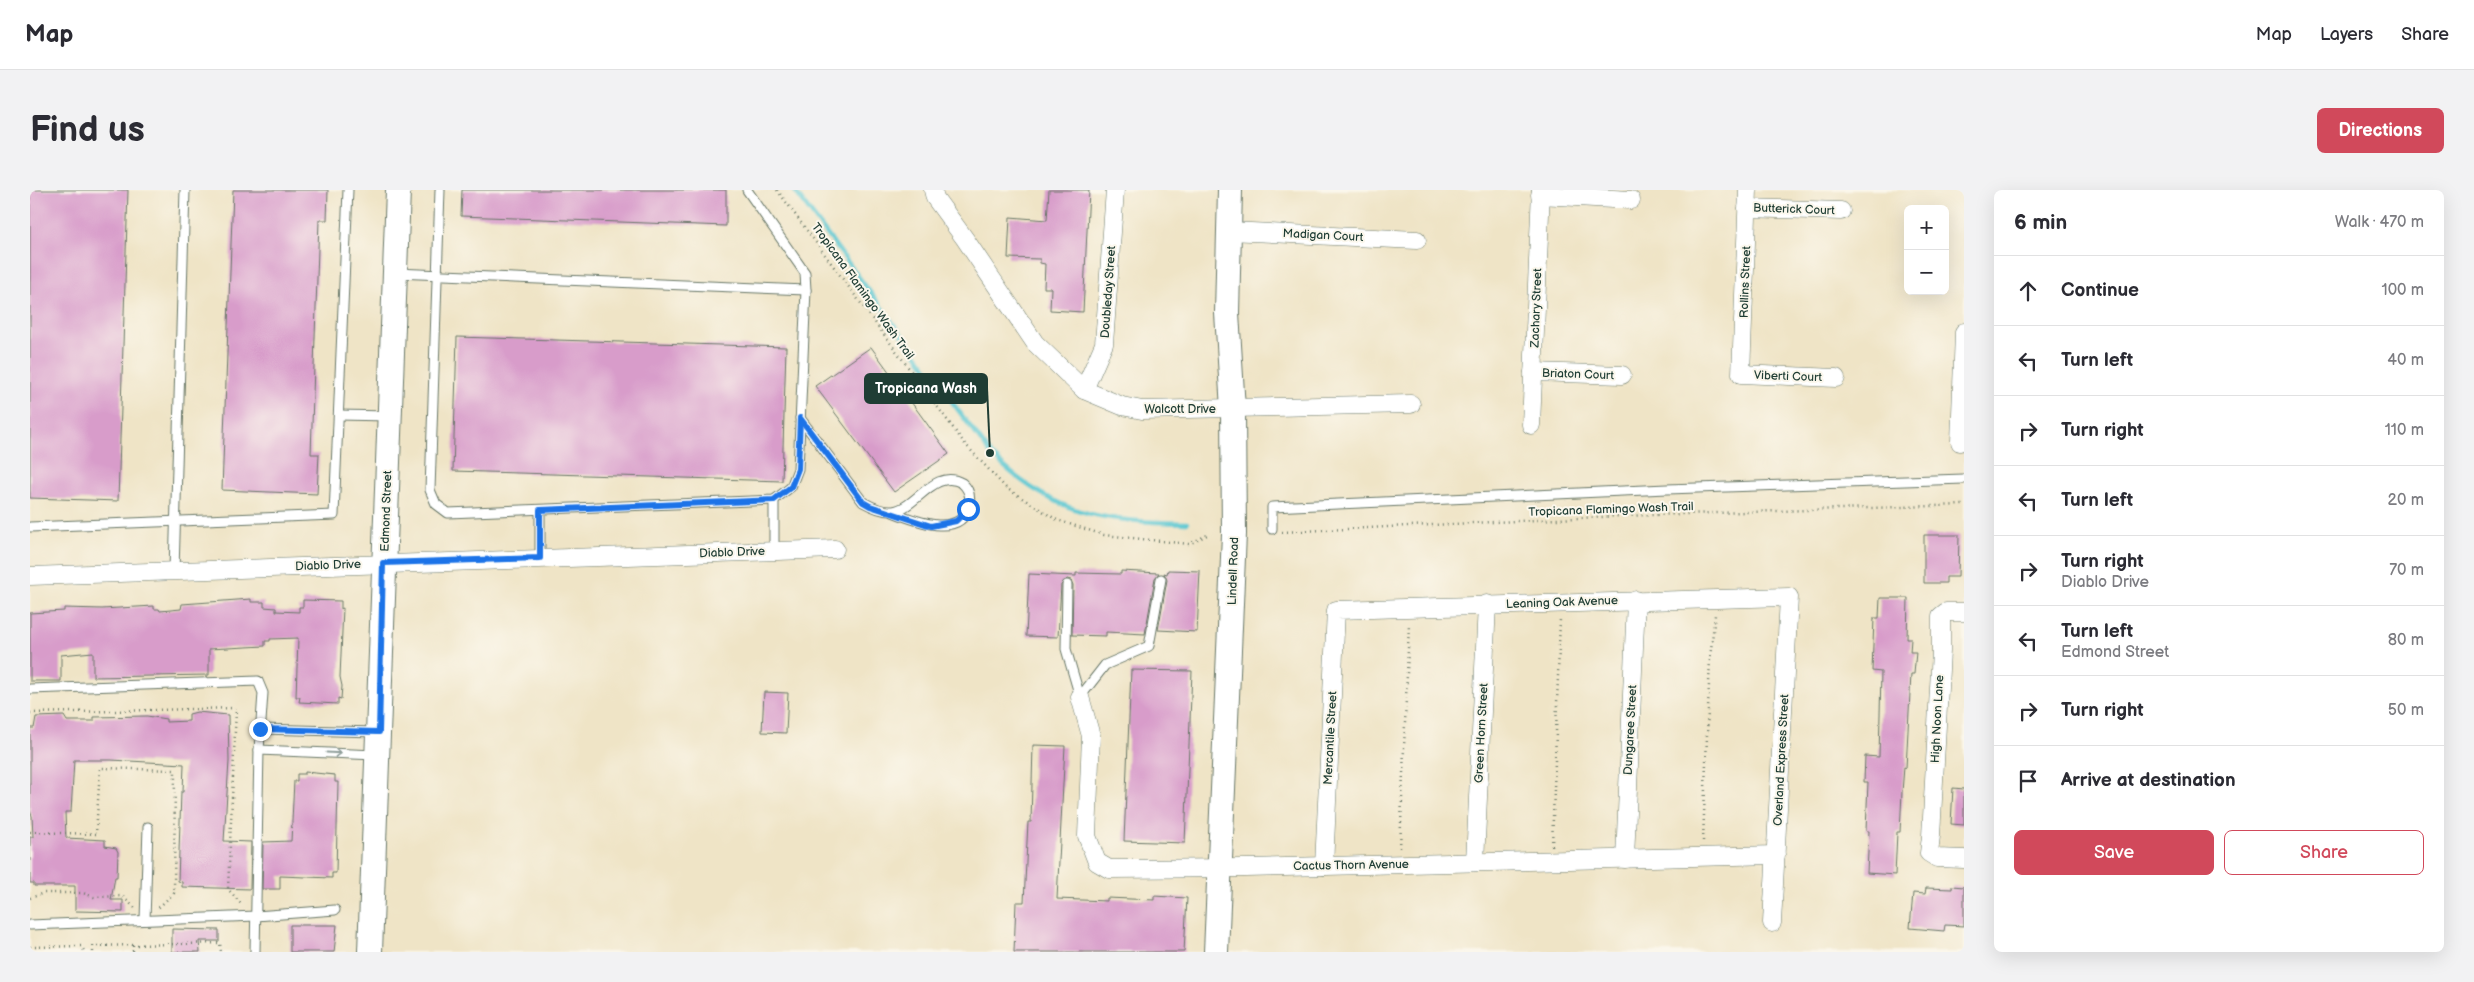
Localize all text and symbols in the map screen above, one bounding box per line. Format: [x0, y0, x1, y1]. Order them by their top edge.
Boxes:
text: Map [25, 20, 73, 49]
text: Map [2256, 24, 2292, 45]
text: Layers [2320, 24, 2373, 45]
text: Share [2401, 24, 2449, 45]
button: Directions [2317, 108, 2444, 153]
text: Find us [30, 109, 145, 152]
street label: Butterick Court [1753, 201, 1835, 218]
map controls [1904, 205, 1949, 295]
button: + [1904, 205, 1949, 250]
text: 6 min [2014, 210, 2067, 235]
text: Walk · 470 m [2335, 213, 2424, 232]
street label: Tropicana Flamingo Wash Trail [808, 220, 917, 363]
street label: Madigan Court [1282, 226, 1364, 245]
street label: Doubleday Street [1098, 245, 1119, 339]
street label: Rollins Street [1737, 245, 1754, 318]
button: − [1904, 250, 1949, 295]
street label: Zachary Street [1528, 268, 1545, 349]
icon: ahead [2014, 277, 2042, 305]
text: Continue [2061, 279, 2139, 302]
text: 100 m [2381, 281, 2424, 300]
icon: left [2014, 347, 2042, 375]
text: Turn left [2061, 349, 2133, 372]
text: 40 m [2387, 351, 2424, 370]
street label: Briaton Court [1542, 366, 1615, 383]
street label: Viberti Court [1754, 368, 1823, 385]
callout: Tropicana Wash [865, 374, 987, 403]
text: Tropicana Wash [875, 380, 977, 397]
street label: Walcott Drive [1144, 402, 1216, 417]
icon: right [2014, 417, 2042, 445]
text: Turn right [2061, 419, 2144, 442]
text: 110 m [2385, 421, 2424, 440]
street label: Edmond Street [378, 470, 395, 552]
icon: left [2014, 487, 2042, 515]
text: Turn left [2061, 489, 2133, 512]
text: 20 m [2388, 491, 2424, 510]
route start [957, 498, 980, 521]
street label: Tropicana Flamingo Wash Trail [1528, 499, 1694, 520]
street label: Lindell Road [1225, 537, 1242, 605]
street label: Diablo Drive [699, 544, 765, 561]
text: Turn right [2061, 550, 2144, 573]
street label: Diablo Drive [295, 557, 361, 574]
icon: right [2014, 557, 2042, 585]
text: 70 m [2389, 561, 2424, 580]
text: Diablo Drive [2061, 573, 2149, 592]
street label: Leaning Oak Avenue [1506, 593, 1618, 612]
text: Turn left [2061, 620, 2133, 643]
icon: left [2014, 627, 2042, 655]
text: 80 m [2388, 631, 2424, 650]
text: Edmond Street [2061, 643, 2169, 662]
street label: High Noon Lane [1928, 675, 1947, 763]
street label: Green Horn Street [1471, 682, 1492, 783]
street label: Dungaree Street [1621, 684, 1640, 775]
street label: Mercantile Street [1321, 691, 1340, 785]
street label: Overland Express Street [1771, 693, 1792, 826]
icon: right [2014, 697, 2042, 725]
text: Turn right [2061, 699, 2144, 722]
text: 50 m [2388, 701, 2424, 720]
route end [249, 718, 272, 741]
one-way arrow [326, 749, 342, 758]
icon: arrive [2014, 767, 2042, 795]
text: Arrive at destination [2061, 769, 2236, 792]
button: Save [2014, 830, 2214, 875]
button: Share [2224, 830, 2424, 875]
street label: Cactus Thorn Avenue [1293, 857, 1409, 874]

